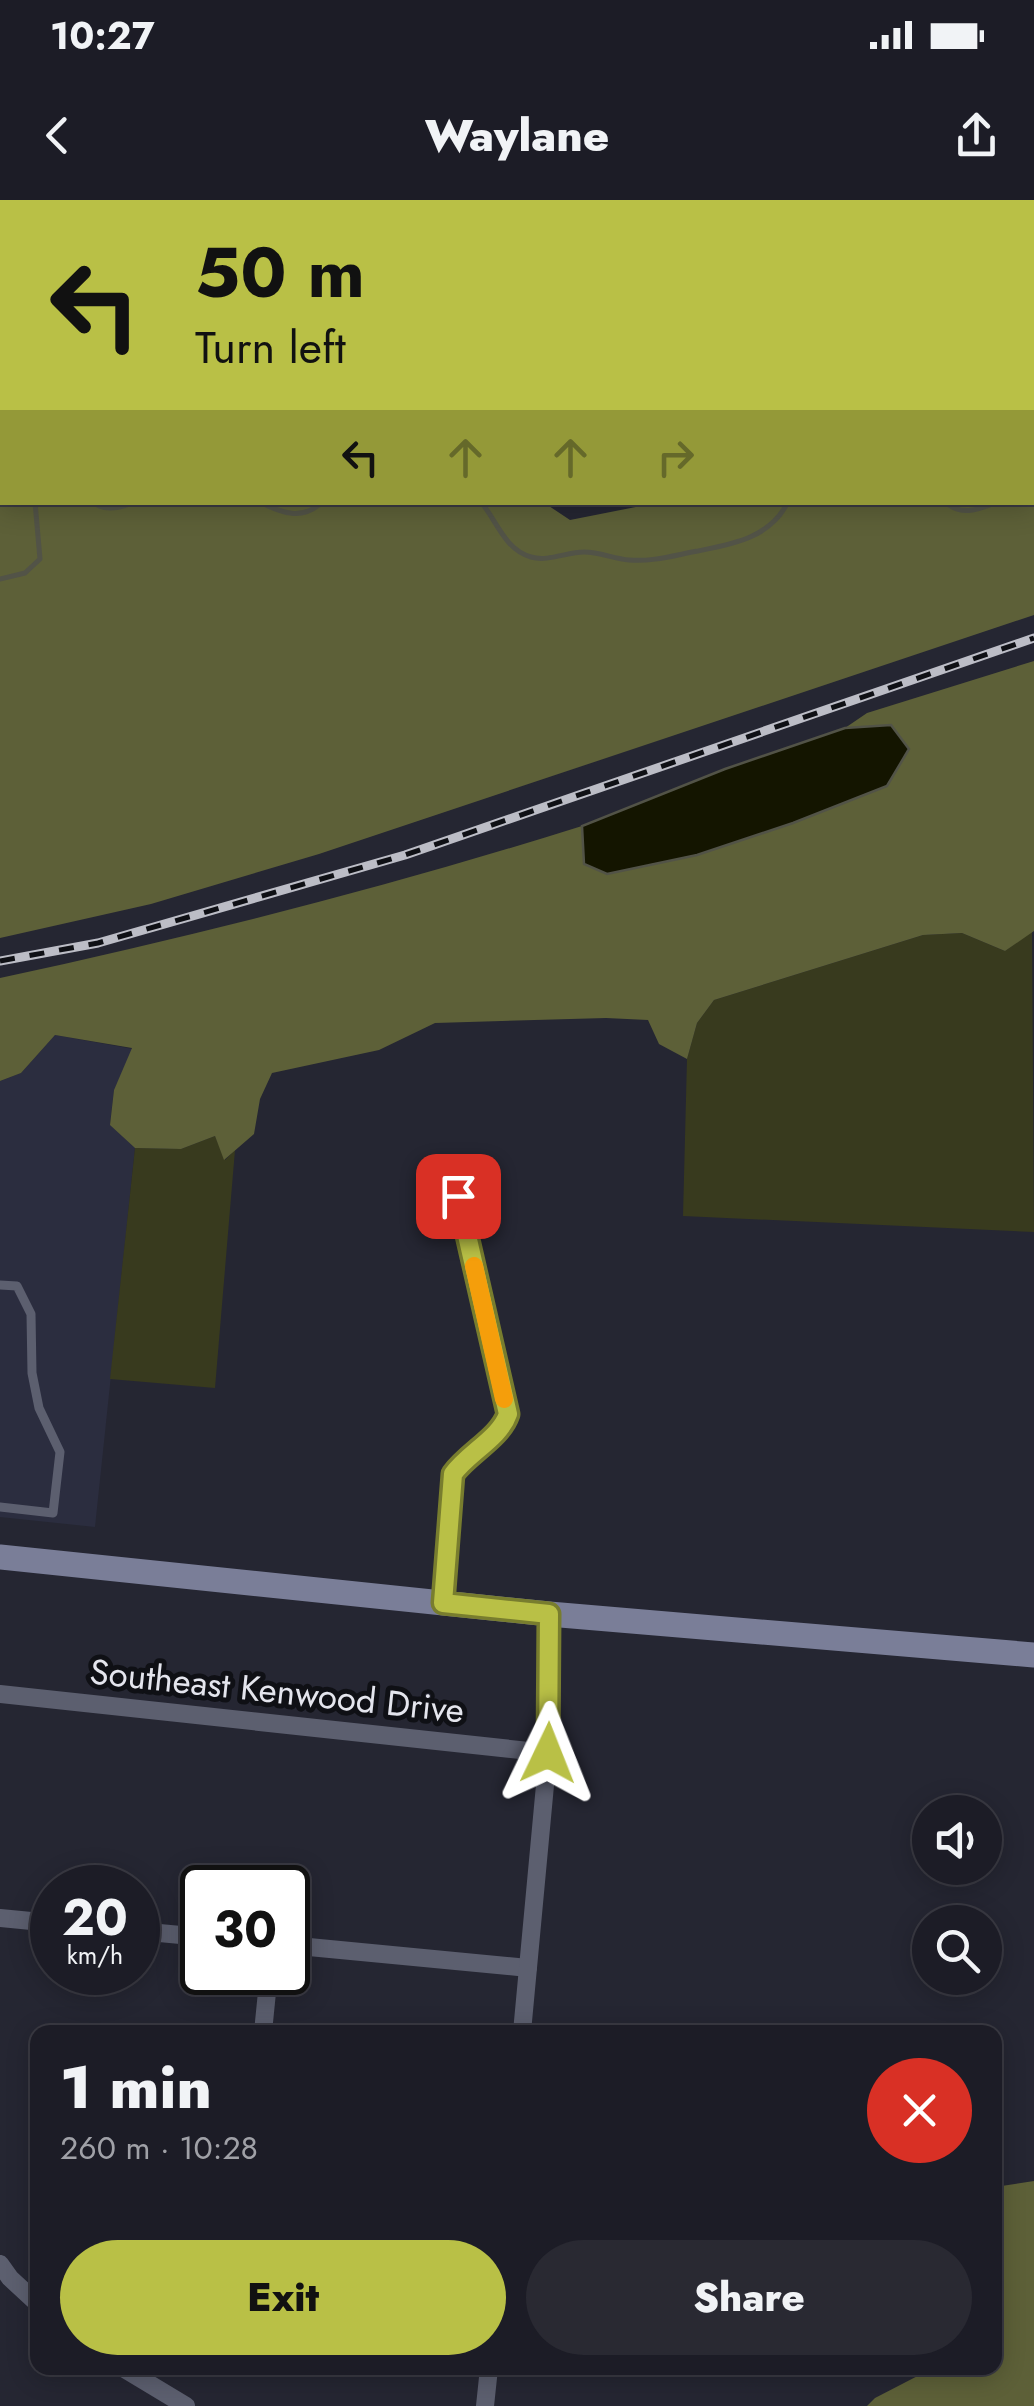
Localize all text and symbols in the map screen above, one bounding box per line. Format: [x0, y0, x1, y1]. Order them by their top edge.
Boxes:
text: 10:27 [50, 8, 155, 63]
text: Waylane [425, 103, 609, 168]
icon: back [30, 108, 85, 163]
icon: share [949, 108, 1004, 163]
text: 50 m [195, 222, 365, 323]
icon: left [30, 240, 160, 370]
text: Turn left [195, 315, 346, 380]
icon: left [333, 430, 388, 485]
icon: ahead [438, 430, 493, 485]
icon: ahead [543, 430, 598, 485]
icon: right [648, 430, 703, 485]
pin [416, 1154, 501, 1239]
icon: arrive [431, 1169, 486, 1224]
street label: Southeast Kenwood Drive [87, 1646, 467, 1736]
position arrow [496, 1701, 600, 1805]
map controls [912, 1795, 1002, 1995]
button: sound [912, 1795, 1002, 1885]
speed limit sign: 30 [180, 1865, 310, 1995]
text: 20 [62, 1881, 128, 1954]
button: search [912, 1905, 1002, 1995]
text: km/h [67, 1937, 123, 1973]
text: 1 min [60, 2044, 212, 2131]
button: close [867, 2058, 972, 2163]
text: 260 m · 10:28 [60, 2125, 258, 2171]
button: Exit [60, 2240, 506, 2355]
button: Share [526, 2240, 972, 2355]

